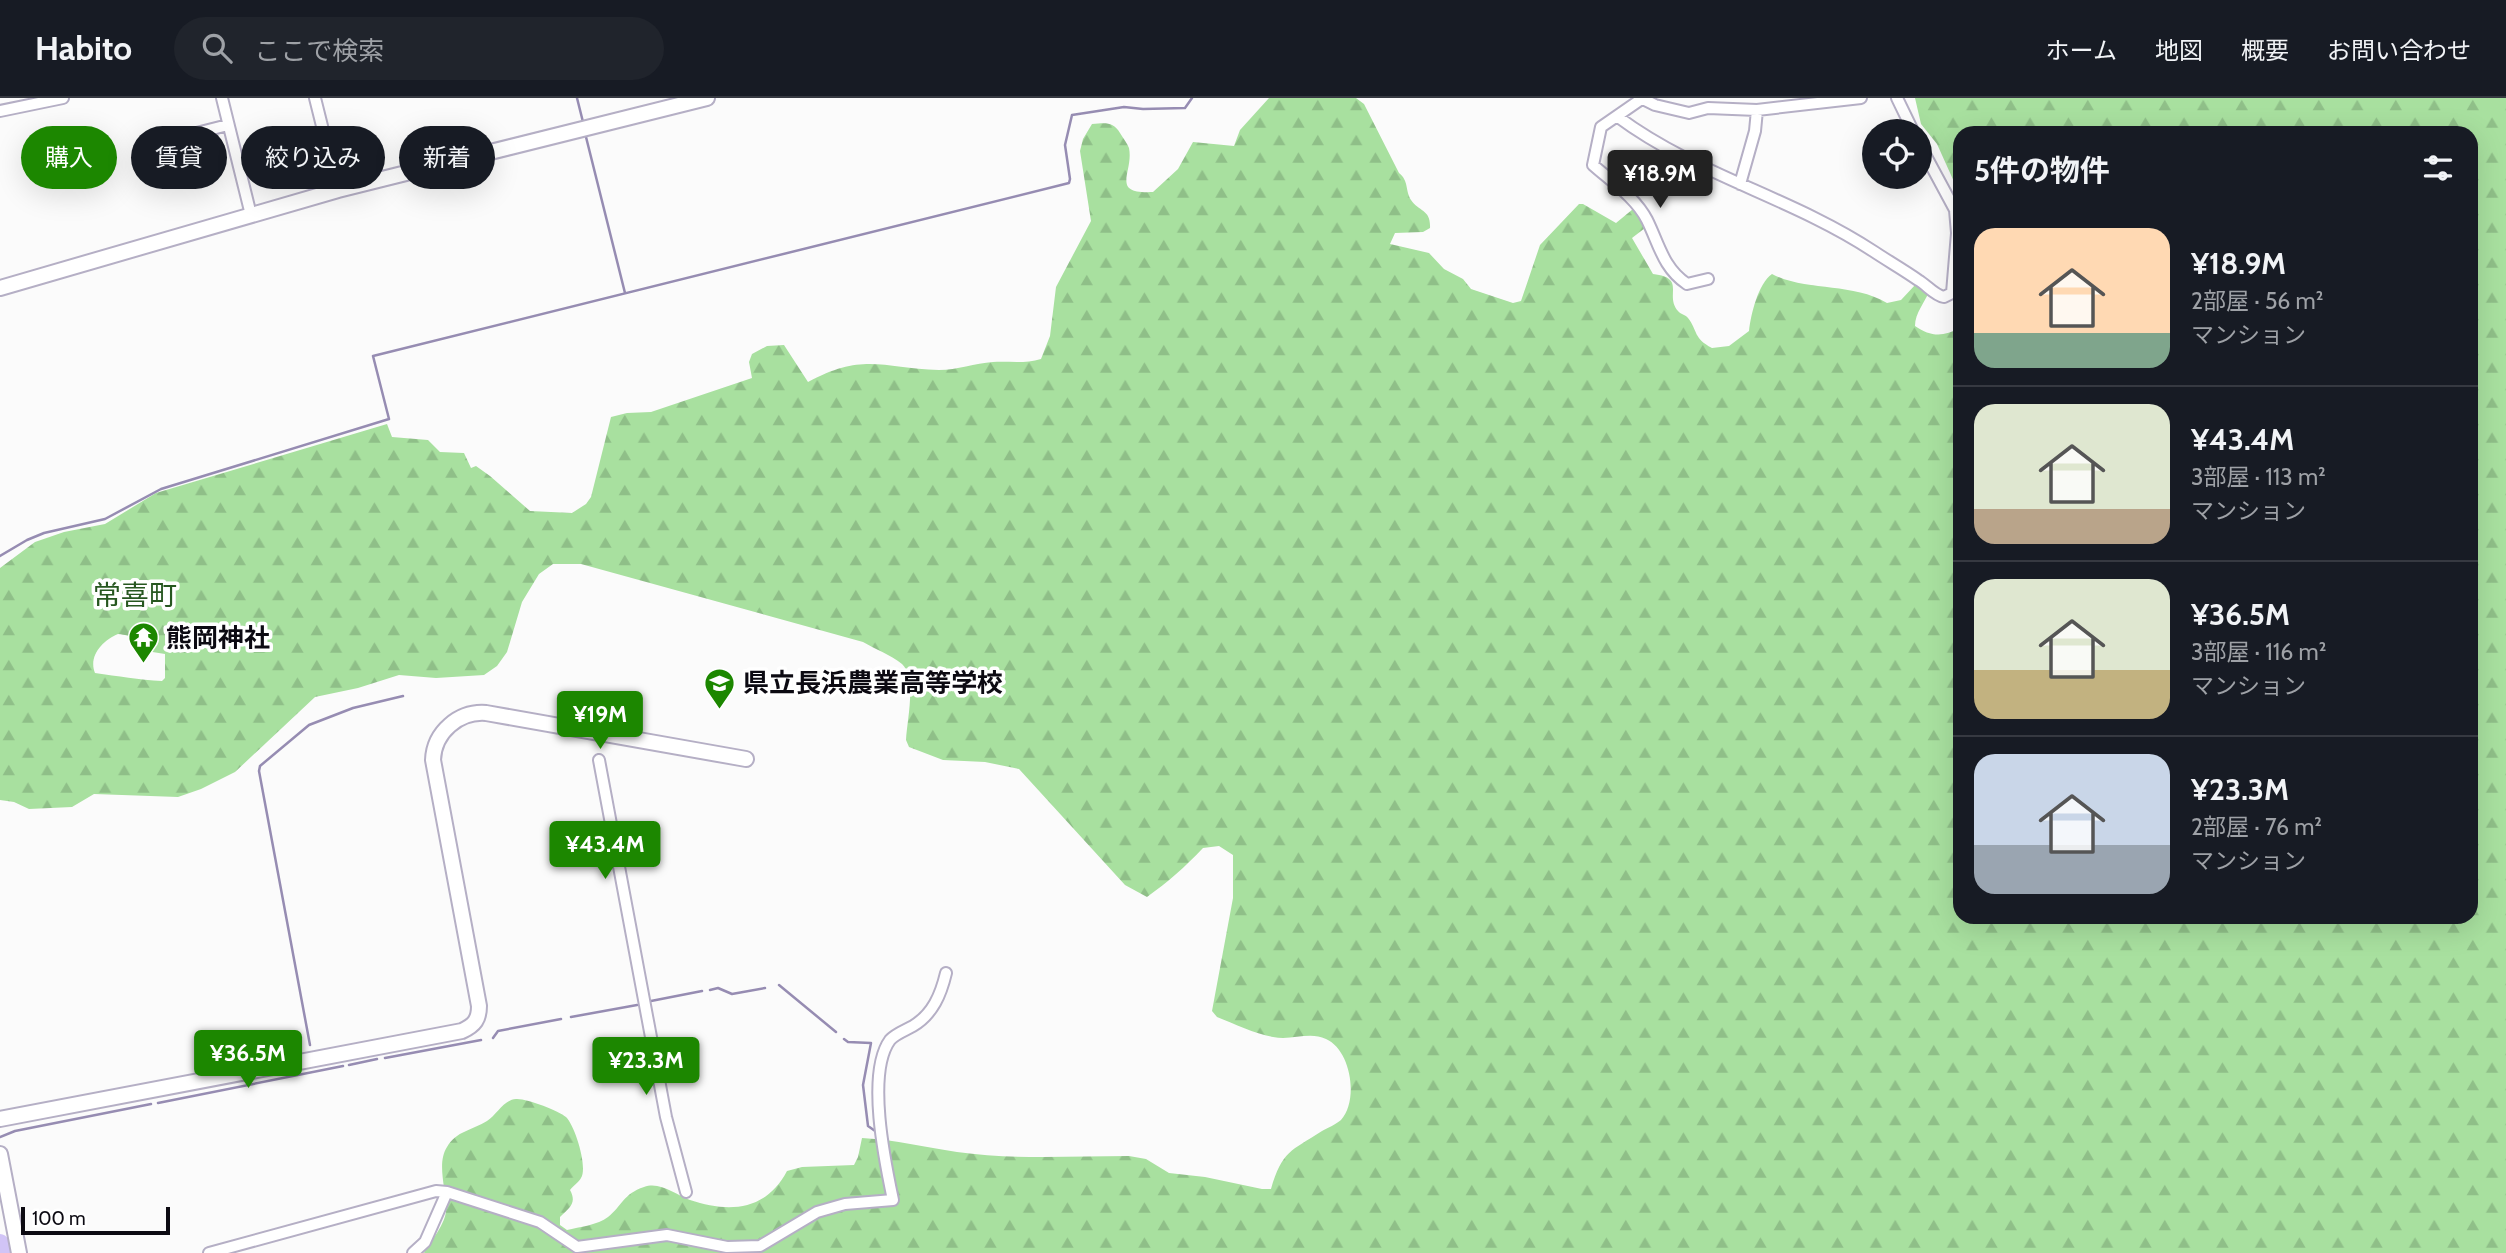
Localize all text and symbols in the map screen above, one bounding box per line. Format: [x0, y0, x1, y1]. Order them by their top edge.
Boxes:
search box [174, 17, 664, 80]
text: Habito [35, 28, 132, 68]
icon: search [198, 29, 236, 67]
text: ここで検索 [254, 35, 384, 67]
text: ホーム [2046, 36, 2117, 65]
text: 地図 [2155, 36, 2203, 65]
text: 概要 [2241, 36, 2289, 65]
text: お問い合わせ [2327, 36, 2471, 65]
map controls [1862, 119, 1932, 189]
button: locate [1862, 119, 1932, 189]
chip: 購入 [21, 126, 117, 189]
chip: 賃貸 [131, 126, 227, 189]
chip: 絞り込み [241, 126, 385, 189]
chip: 新着 [399, 126, 495, 189]
icon: filters [2419, 149, 2457, 187]
pin: ¥18.9M [1603, 150, 1717, 210]
text: 5件の物件 [1974, 152, 2110, 189]
text: ¥18.9M [1624, 159, 1696, 187]
text: ¥18.9M [2191, 245, 2286, 282]
icon: home [2030, 256, 2114, 340]
text: 2部屋 · 56 m² [2191, 287, 2323, 315]
text: マンション [2191, 321, 2306, 349]
text: ¥43.4M [2191, 421, 2294, 458]
icon: home [2030, 432, 2114, 516]
text: 3部屋 · 113 m² [2191, 463, 2326, 491]
text: マンション [2191, 497, 2306, 525]
district label: 常喜町 [93, 578, 177, 612]
text: ¥36.5M [2191, 596, 2290, 633]
icon: home [2030, 607, 2114, 691]
temple icon: 熊岡神社 [126, 621, 160, 665]
place label: 熊岡神社 [166, 622, 270, 654]
text: 3部屋 · 116 m² [2191, 638, 2326, 666]
school or university icon: 県立長浜農業高等学校 [703, 666, 737, 710]
place label: 県立長浜農業高等学校 [743, 667, 1003, 699]
text: マンション [2191, 672, 2306, 700]
pin: ¥19M [559, 692, 641, 751]
text: ¥19M [573, 700, 627, 728]
text: ¥23.3M [2191, 771, 2289, 808]
icon: home [2030, 782, 2114, 866]
text: 2部屋 · 76 m² [2191, 813, 2322, 841]
pin: ¥43.4M [548, 822, 662, 881]
text: ¥43.4M [565, 830, 645, 858]
text: マンション [2191, 847, 2306, 875]
pin: ¥36.5M [191, 1030, 305, 1090]
pin: ¥23.3M [589, 1038, 703, 1097]
text: ¥36.5M [210, 1039, 286, 1067]
text: ¥23.3M [608, 1046, 684, 1074]
scale bar [21, 1204, 170, 1236]
text: 100 m [32, 1207, 86, 1230]

